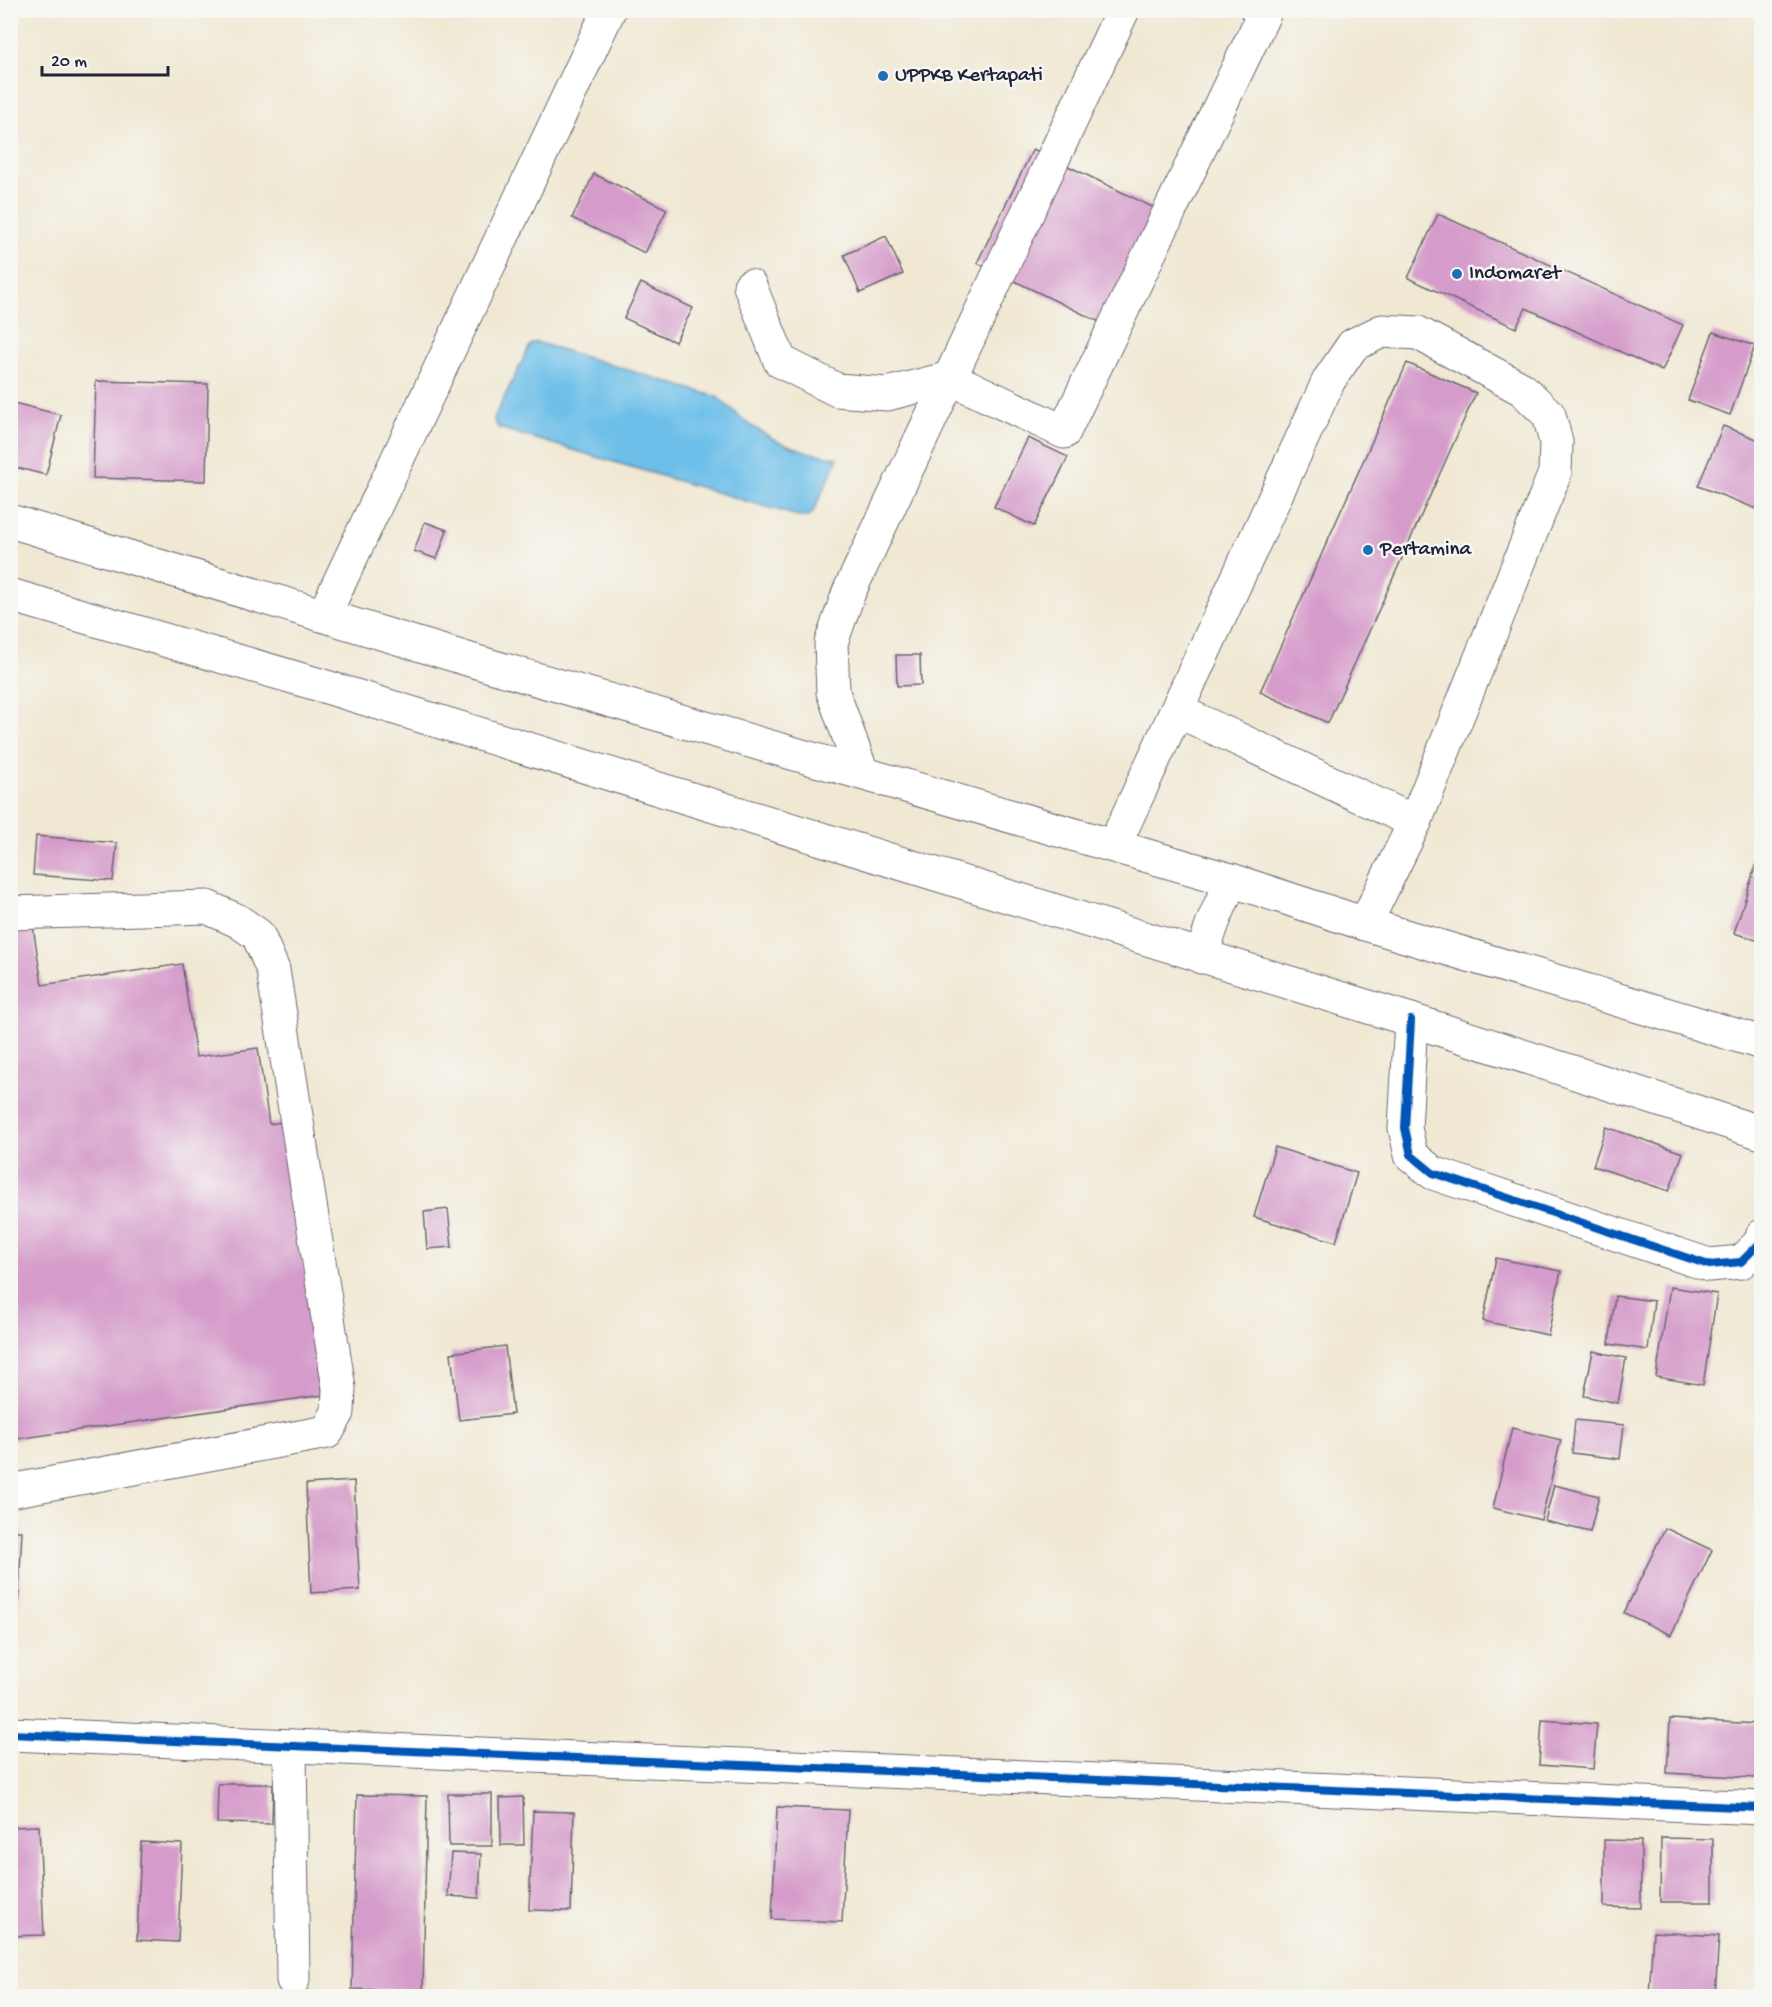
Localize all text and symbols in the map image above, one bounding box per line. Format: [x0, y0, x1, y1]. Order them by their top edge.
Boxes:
scale bar [42, 39, 168, 77]
text: 20 m [51, 52, 87, 73]
place label: UPPKB Kertapati [895, 64, 1043, 89]
marker: UPPKB Kertapati [876, 69, 890, 83]
place label: Indomaret [1469, 262, 1563, 287]
marker: Indomaret [1450, 267, 1464, 281]
place label: Pertamina [1379, 538, 1473, 563]
marker: Pertamina [1361, 543, 1375, 557]

